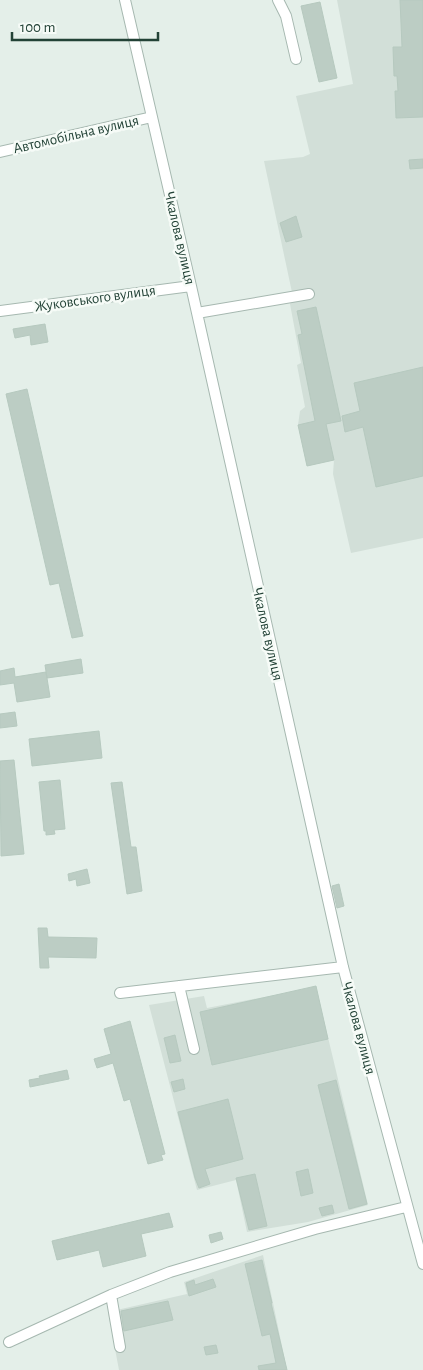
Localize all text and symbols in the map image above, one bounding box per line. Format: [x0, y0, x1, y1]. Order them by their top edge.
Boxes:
scale bar [12, 10, 159, 42]
text: 100 m [20, 20, 55, 35]
street label: Автомобільна вулиця [12, 113, 140, 156]
street label: Чкалова вулиця [161, 190, 198, 286]
street label: Жуковського вулиця [33, 283, 157, 314]
street label: Чкалова вулиця [249, 586, 286, 682]
street label: Чкалова вулиця [339, 980, 378, 1076]

